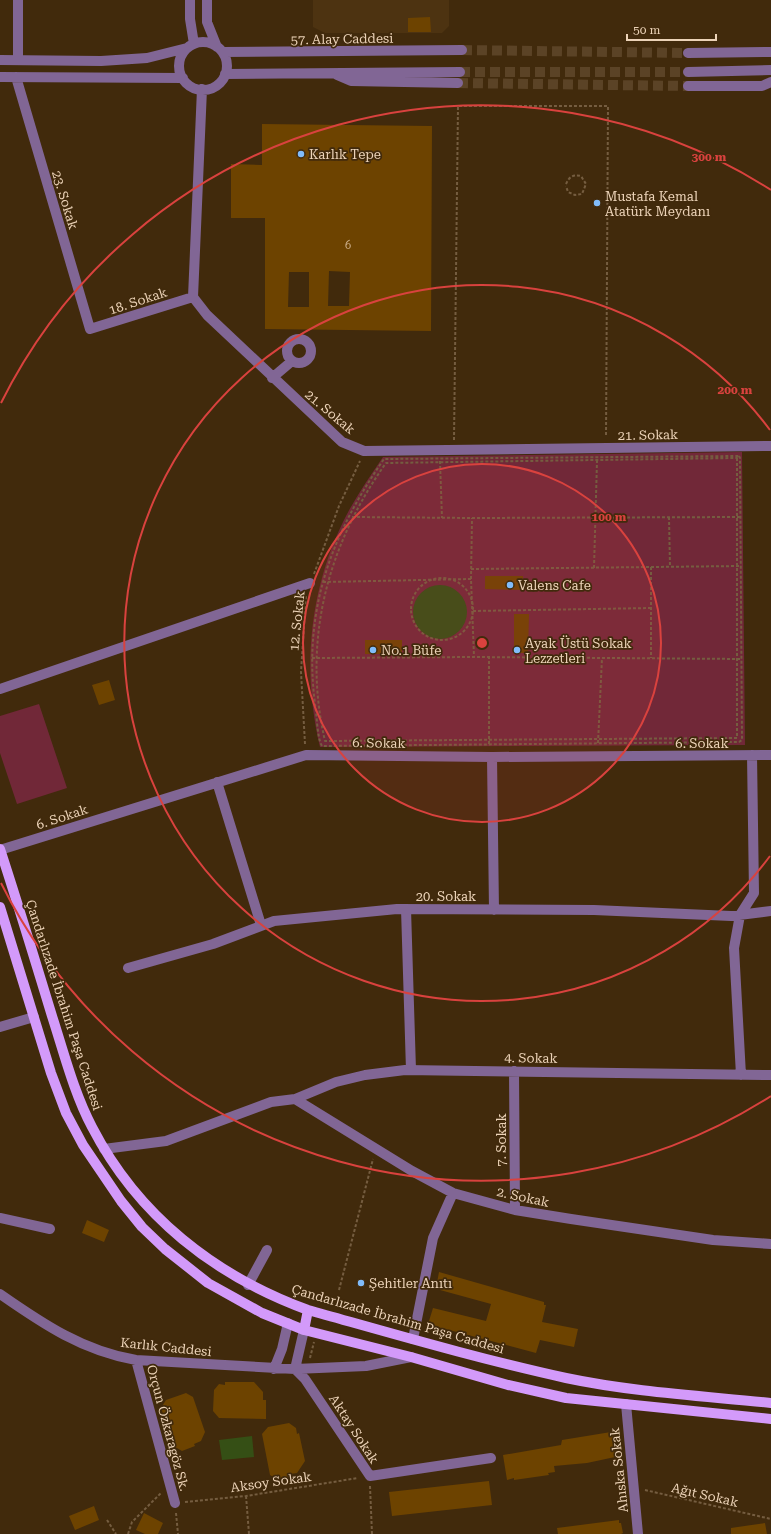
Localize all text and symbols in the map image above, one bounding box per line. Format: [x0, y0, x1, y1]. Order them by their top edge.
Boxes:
scale bar [627, 16, 716, 42]
text: 50 m [633, 23, 660, 37]
street label: 57. Alay Caddesi [291, 31, 393, 47]
place label: Karlık Tepe [309, 147, 381, 162]
marker: Karlık Tepe [296, 149, 306, 159]
text: 300 m [692, 150, 727, 164]
street label: 23. Sokak [49, 169, 81, 231]
place label: Mustafa Kemal Atatürk Meydanı [605, 189, 710, 219]
marker: Mustafa Kemal Atatürk Meydanı [592, 198, 602, 208]
house number: 6 [345, 239, 351, 252]
street label: 18. Sokak [107, 285, 169, 317]
text: 200 m [718, 383, 753, 397]
street label: 21. Sokak [302, 387, 358, 437]
street label: 21. Sokak [618, 427, 678, 443]
text: 100 m [592, 510, 627, 524]
place label: Valens Cafe [518, 578, 591, 593]
marker: Valens Cafe [505, 580, 515, 590]
street label: 12. Sokak [286, 590, 308, 652]
place label: Ayak Üstü Sokak Lezzetleri [525, 635, 632, 666]
centre of rings [475, 636, 489, 650]
place label: No.1 Büfe [381, 643, 441, 658]
marker: No.1 Büfe [368, 645, 378, 655]
marker: Ayak Üstü Sokak Lezzetleri [512, 645, 522, 655]
street label: 6. Sokak [352, 735, 406, 751]
street label: 6. Sokak [675, 736, 729, 751]
street label: 6. Sokak [34, 802, 90, 832]
street label: 20. Sokak [416, 889, 476, 904]
street label: Çandarlızade İbrahim Paşa Caddesi [23, 898, 105, 1112]
street label: 4. Sokak [504, 1050, 558, 1066]
street label: 7. Sokak [494, 1113, 509, 1167]
street label: 2. Sokak [495, 1184, 551, 1210]
place label: Şehitler Anıtı [369, 1276, 452, 1291]
marker: Şehitler Anıtı [356, 1278, 366, 1288]
street label: Çandarlızade İbrahim Paşa Caddesi [290, 1281, 506, 1357]
street label: Karlık Caddesi [120, 1335, 212, 1359]
street label: Orçun Özkaragöz Sk. [144, 1363, 193, 1493]
street label: Aktay Sokak [326, 1392, 382, 1466]
street label: Ahıska Sokak [607, 1427, 631, 1513]
street label: Aksoy Sokak [230, 1469, 312, 1495]
street label: Ağıt Sokak [670, 1480, 740, 1510]

